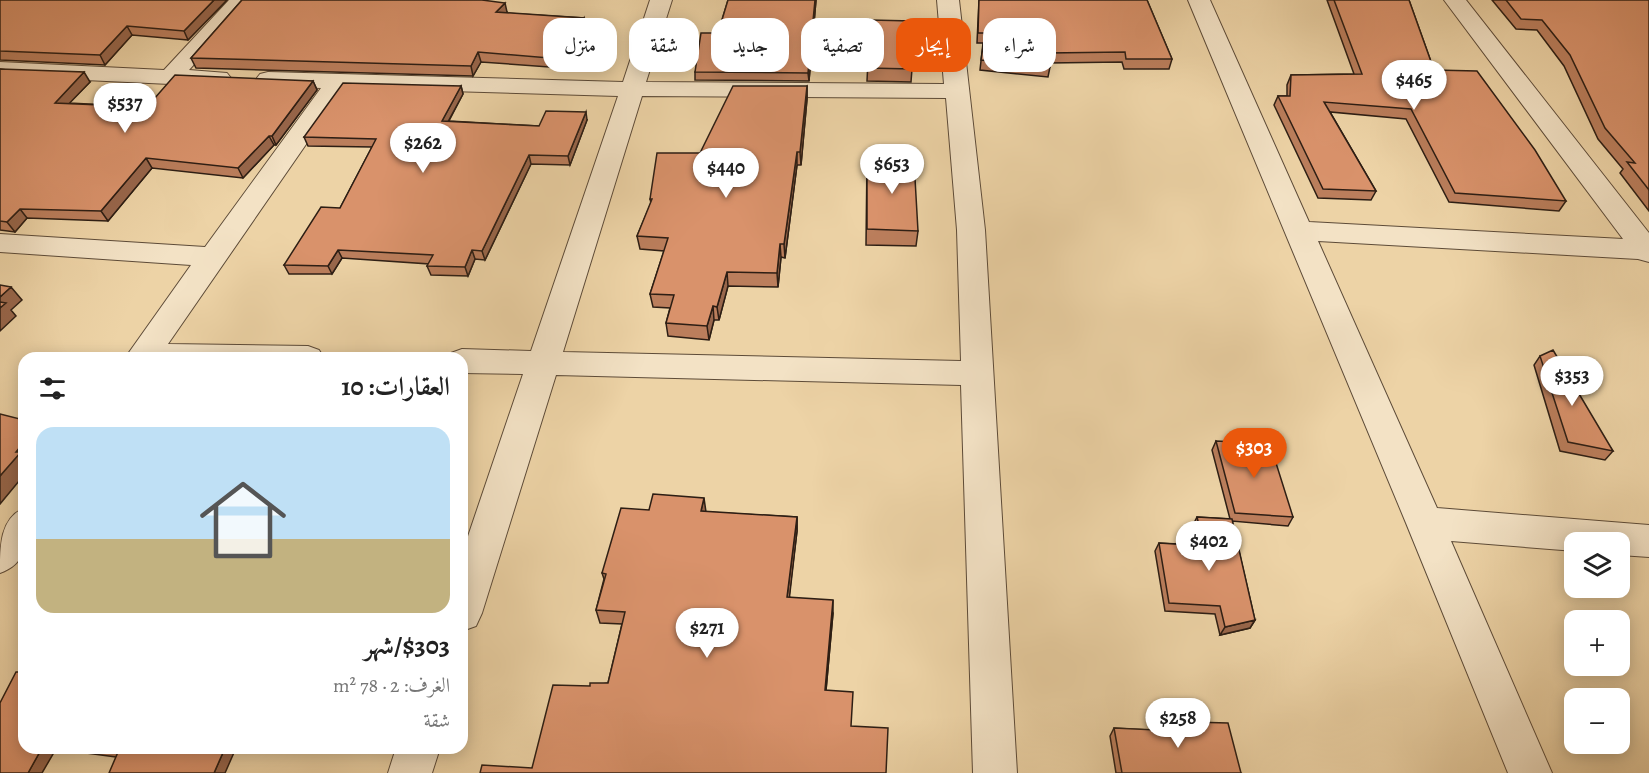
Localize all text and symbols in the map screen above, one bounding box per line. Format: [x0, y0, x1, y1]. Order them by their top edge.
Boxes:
chip: منزل [543, 18, 617, 72]
chip: شقة [629, 18, 699, 72]
chip: جديد [711, 18, 789, 72]
chip: تصفية [801, 18, 884, 72]
chip: إيجار [896, 18, 971, 72]
chip: شراء [983, 18, 1056, 72]
pin: $465 [1378, 60, 1450, 111]
text: $465 [1396, 66, 1432, 93]
pin: $537 [89, 83, 161, 134]
text: $537 [108, 89, 143, 116]
pin: $262 [387, 123, 459, 174]
text: $262 [404, 129, 442, 156]
pin: $653 [856, 144, 928, 195]
pin: $440 [690, 148, 762, 199]
text: $653 [874, 150, 910, 177]
text: $440 [707, 154, 745, 181]
pin: $353 [1536, 356, 1608, 407]
text: $353 [1554, 362, 1590, 389]
text: العقارات: 10 [341, 369, 450, 404]
icon: filters [36, 372, 69, 405]
pin: $303 [1218, 428, 1290, 479]
text: $303 [1236, 434, 1272, 461]
icon: home [189, 466, 297, 574]
pin: $402 [1173, 521, 1245, 572]
text: $402 [1190, 527, 1228, 554]
map controls [1564, 532, 1630, 754]
button: layers [1564, 532, 1630, 598]
pin: $271 [671, 608, 743, 659]
button: + [1564, 610, 1630, 676]
text: $271 [690, 614, 724, 641]
text: $303/شهر [364, 628, 450, 663]
text: الغرف: 2 · 78 m² [333, 672, 450, 699]
button: − [1564, 688, 1630, 754]
pin: $258 [1142, 698, 1214, 749]
text: $258 [1159, 704, 1197, 731]
text: شقة [424, 707, 450, 734]

